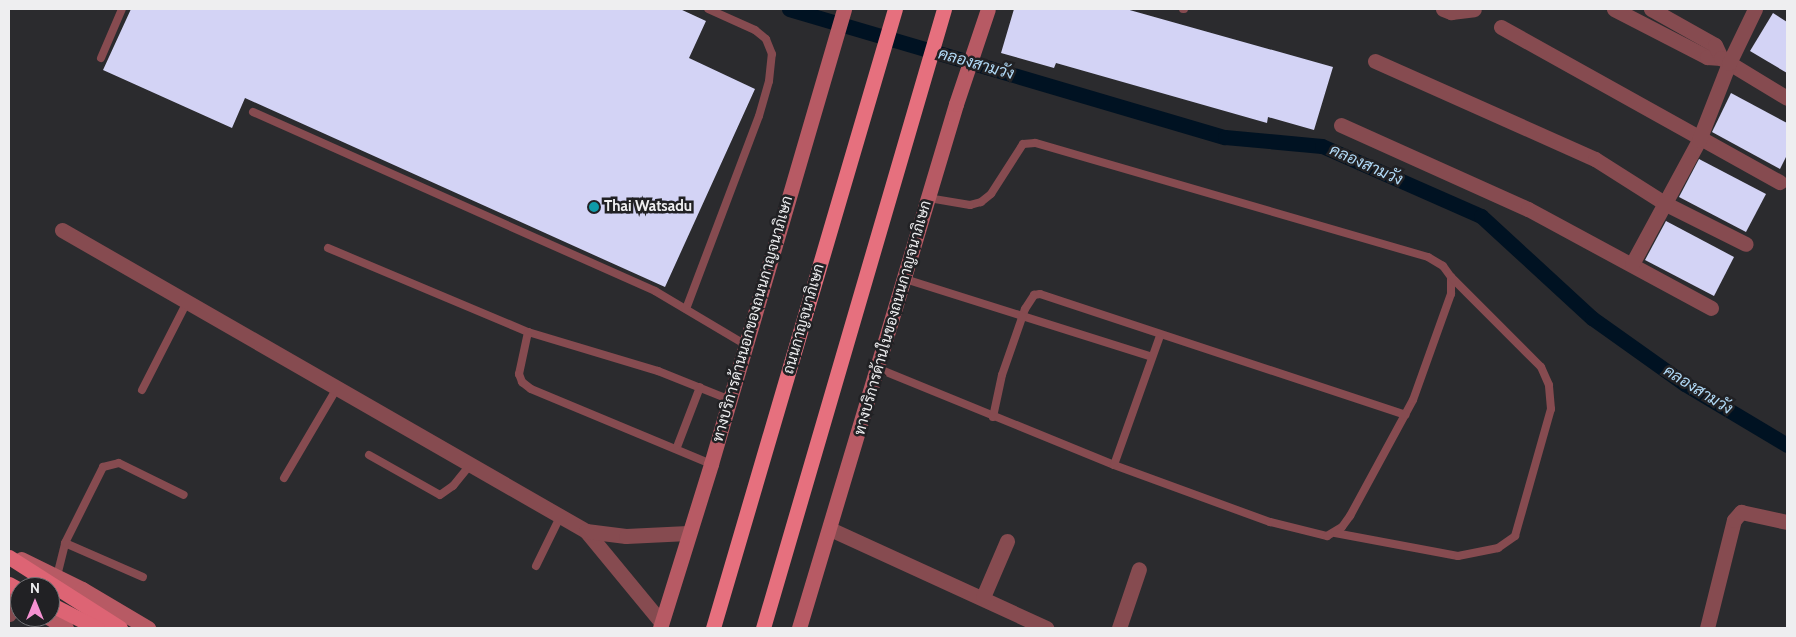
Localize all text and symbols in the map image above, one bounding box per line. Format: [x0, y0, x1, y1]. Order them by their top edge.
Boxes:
water label: คลองสามวัง [936, 44, 1016, 84]
water label: คลองสามวัง [1327, 140, 1405, 190]
street label: ทางบริการด้านนอกของถนนกาญจนาภิเษก [709, 194, 797, 444]
place label: Thai Watsadu [604, 198, 692, 216]
street label: ทางบริการด้านในของถนนกาญจนาภิเษก [851, 198, 935, 438]
marker: Thai Watsadu [588, 201, 600, 213]
street label: ถนนกาญจนาภิเษก [780, 262, 828, 376]
water label: คลองสามวัง [1660, 361, 1736, 419]
north arrow [10, 577, 60, 627]
text: N [30, 579, 40, 597]

